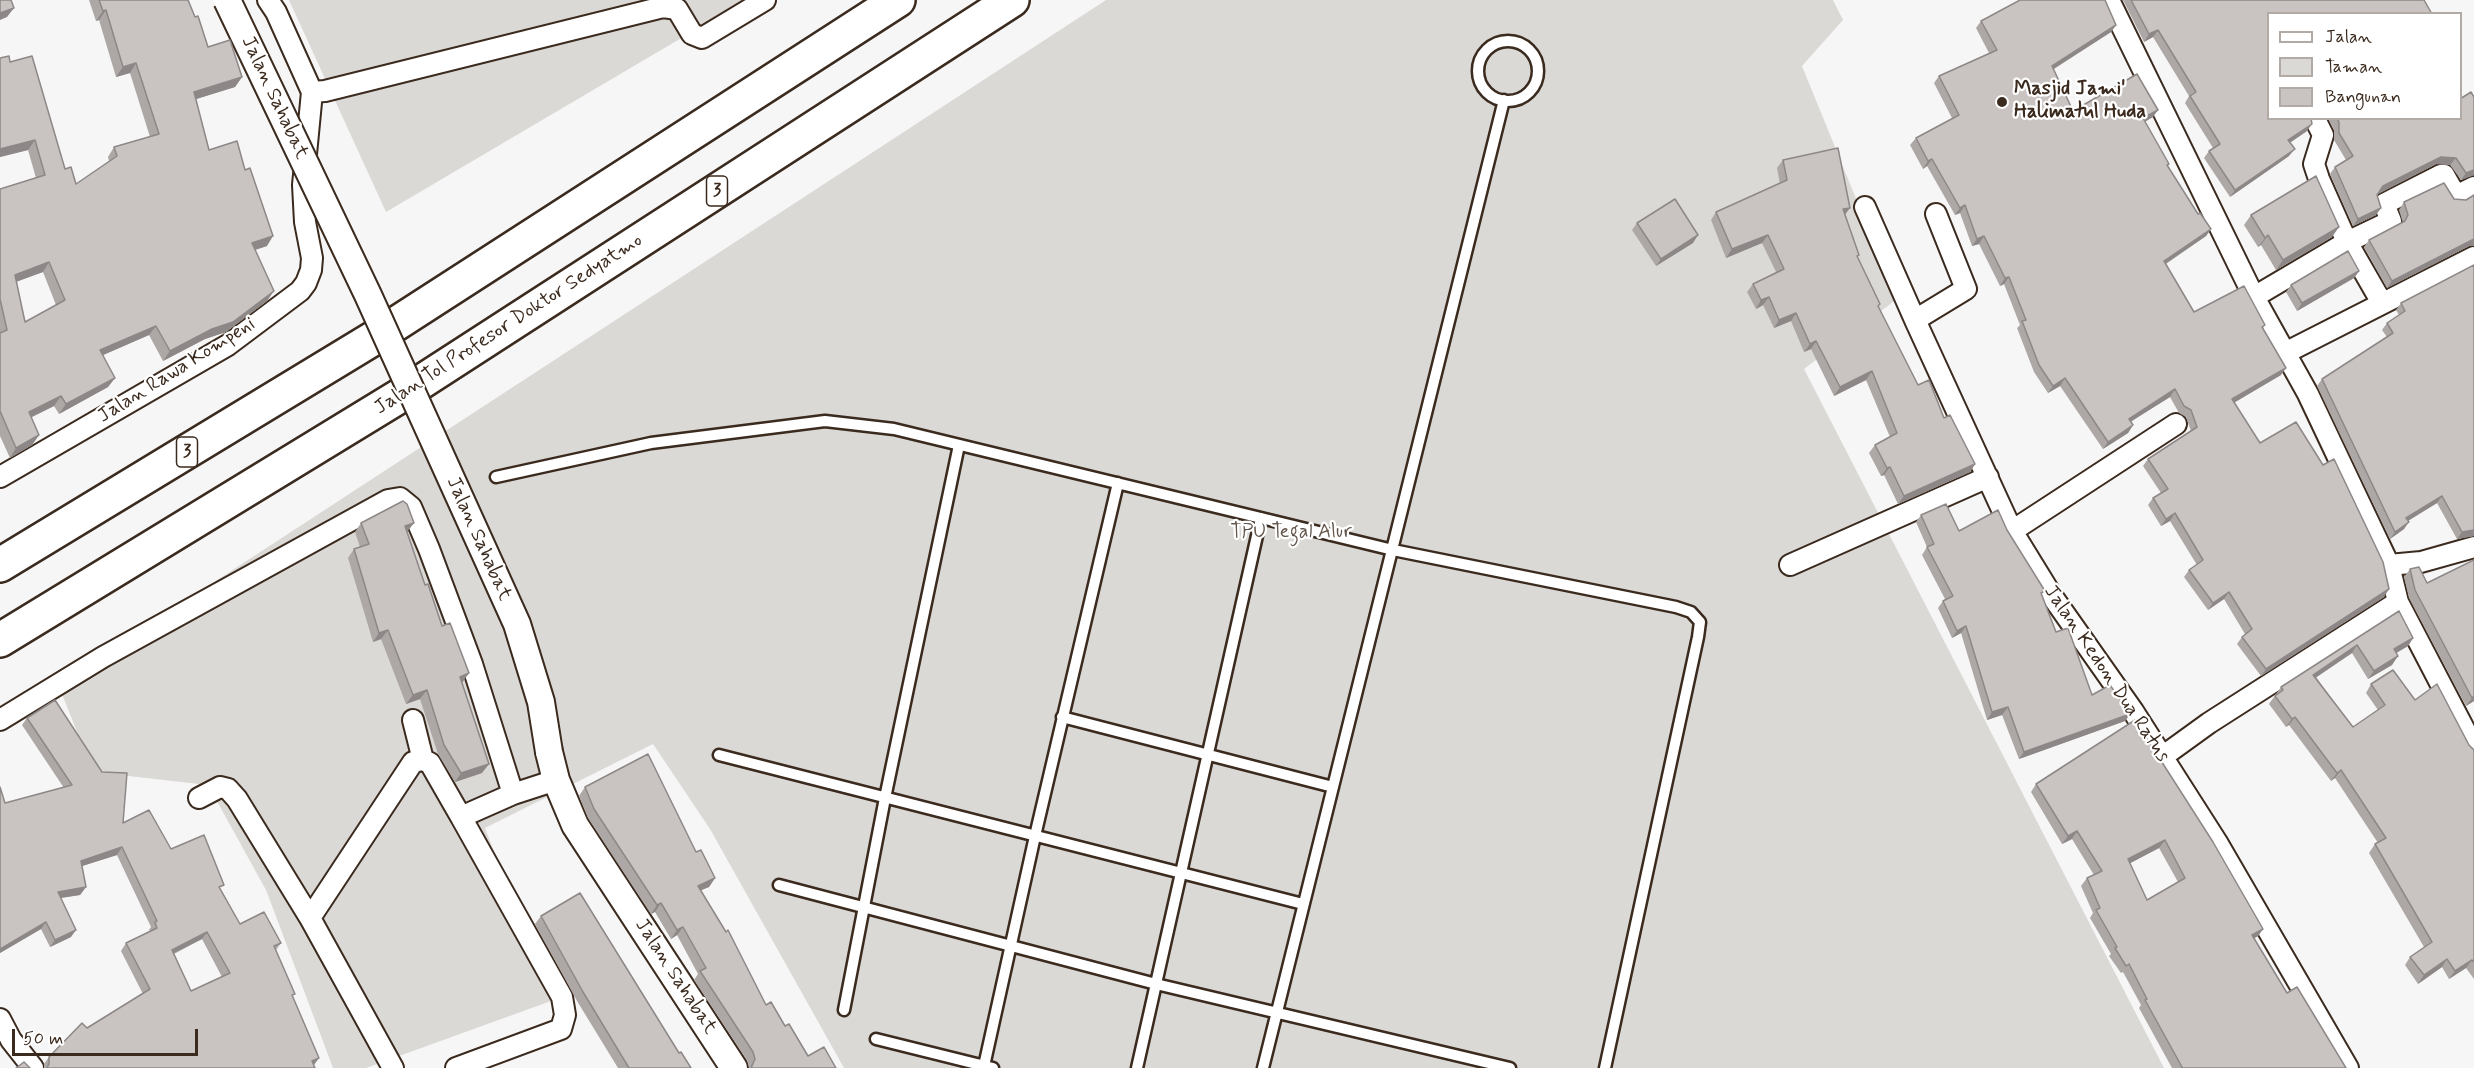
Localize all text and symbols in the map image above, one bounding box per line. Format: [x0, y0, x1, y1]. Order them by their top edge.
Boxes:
legend [2267, 12, 2462, 120]
text: Jalan [2325, 25, 2372, 49]
street label: Jalan Sahabat [235, 33, 313, 163]
text: Taman [2325, 55, 2382, 79]
place label: Masjid Jami' Halimatul Huda [2014, 78, 2146, 125]
text: Bangunan [2325, 85, 2401, 109]
marker: Masjid Jami' Halimatul Huda [1995, 95, 2009, 109]
road number: 3 [706, 176, 728, 206]
street label: Jalan Tol Profesor Doktor Sedyatmo [370, 229, 648, 421]
street label: Jalan Rawa Kompeni [94, 313, 260, 429]
road number: 3 [176, 437, 198, 467]
street label: Jalan Sahabat [440, 473, 516, 605]
park label: TPU Tegal Alur [1230, 521, 1352, 545]
street label: Jalan Kedon Dua Ratus [2038, 581, 2174, 767]
street label: Jalan Sahabat [629, 915, 721, 1039]
scale bar [15, 1017, 201, 1055]
text: 50 m [23, 1027, 63, 1051]

